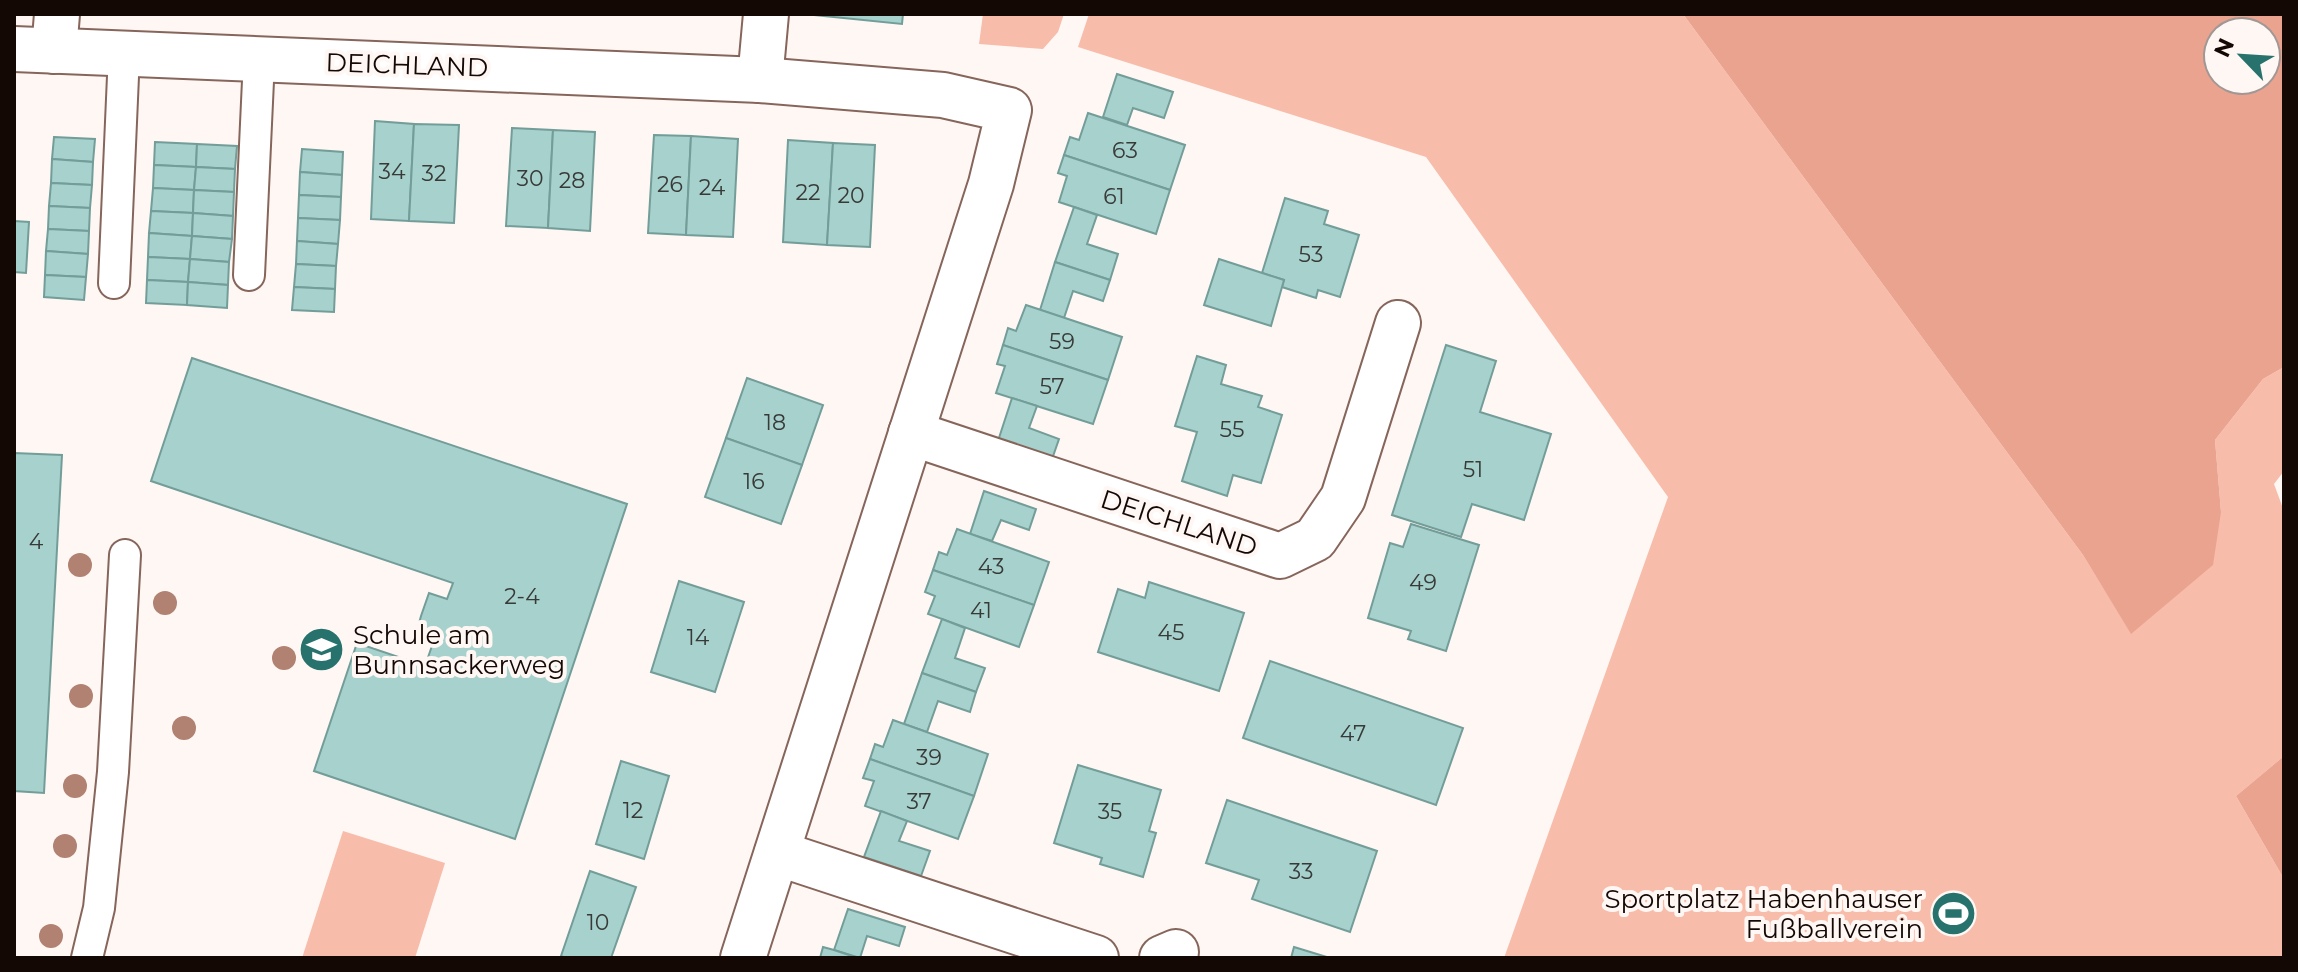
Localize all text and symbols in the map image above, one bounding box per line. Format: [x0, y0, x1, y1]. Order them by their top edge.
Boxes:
north arrow [2202, 16, 2282, 96]
text: N [2208, 34, 2240, 62]
street label: DEICHLAND [325, 46, 489, 84]
house number: 63 [1112, 137, 1138, 164]
house number: 34 [379, 158, 406, 185]
house number: 32 [422, 160, 446, 187]
house number: 30 [517, 165, 543, 192]
house number: 28 [559, 167, 585, 194]
house number: 26 [657, 171, 683, 198]
house number: 24 [699, 174, 726, 201]
house number: 22 [796, 179, 821, 206]
house number: 20 [837, 182, 865, 209]
house number: 61 [1103, 183, 1125, 210]
house number: 53 [1299, 241, 1323, 268]
house number: 59 [1049, 328, 1075, 355]
house number: 57 [1039, 373, 1065, 400]
house number: 18 [764, 409, 786, 436]
house number: 55 [1220, 416, 1244, 443]
house number: 51 [1463, 456, 1483, 483]
house number: 16 [743, 468, 765, 495]
street label: DEICHLAND [1097, 483, 1261, 563]
house number: 4 [29, 528, 44, 555]
house number: 43 [978, 553, 1004, 580]
house number: 49 [1409, 569, 1437, 596]
house number: 2-4 [504, 583, 540, 610]
house number: 41 [970, 597, 992, 624]
place label: Schule am Bunnsackerweg [353, 619, 565, 681]
house number: 45 [1158, 619, 1184, 646]
house number: 14 [687, 624, 710, 651]
school or university icon: Schule am Bunnsackerweg [298, 626, 346, 674]
house number: 47 [1340, 720, 1366, 747]
house number: 39 [916, 744, 942, 771]
house number: 37 [906, 788, 932, 815]
house number: 12 [623, 797, 643, 824]
house number: 35 [1098, 798, 1122, 825]
house number: 33 [1289, 858, 1313, 885]
place label: Sportplatz Habenhauser Fußballverein [1604, 883, 1923, 945]
sports icon: Sportplatz Habenhauser Fußballverein [1930, 890, 1978, 938]
house number: 10 [587, 909, 609, 936]

